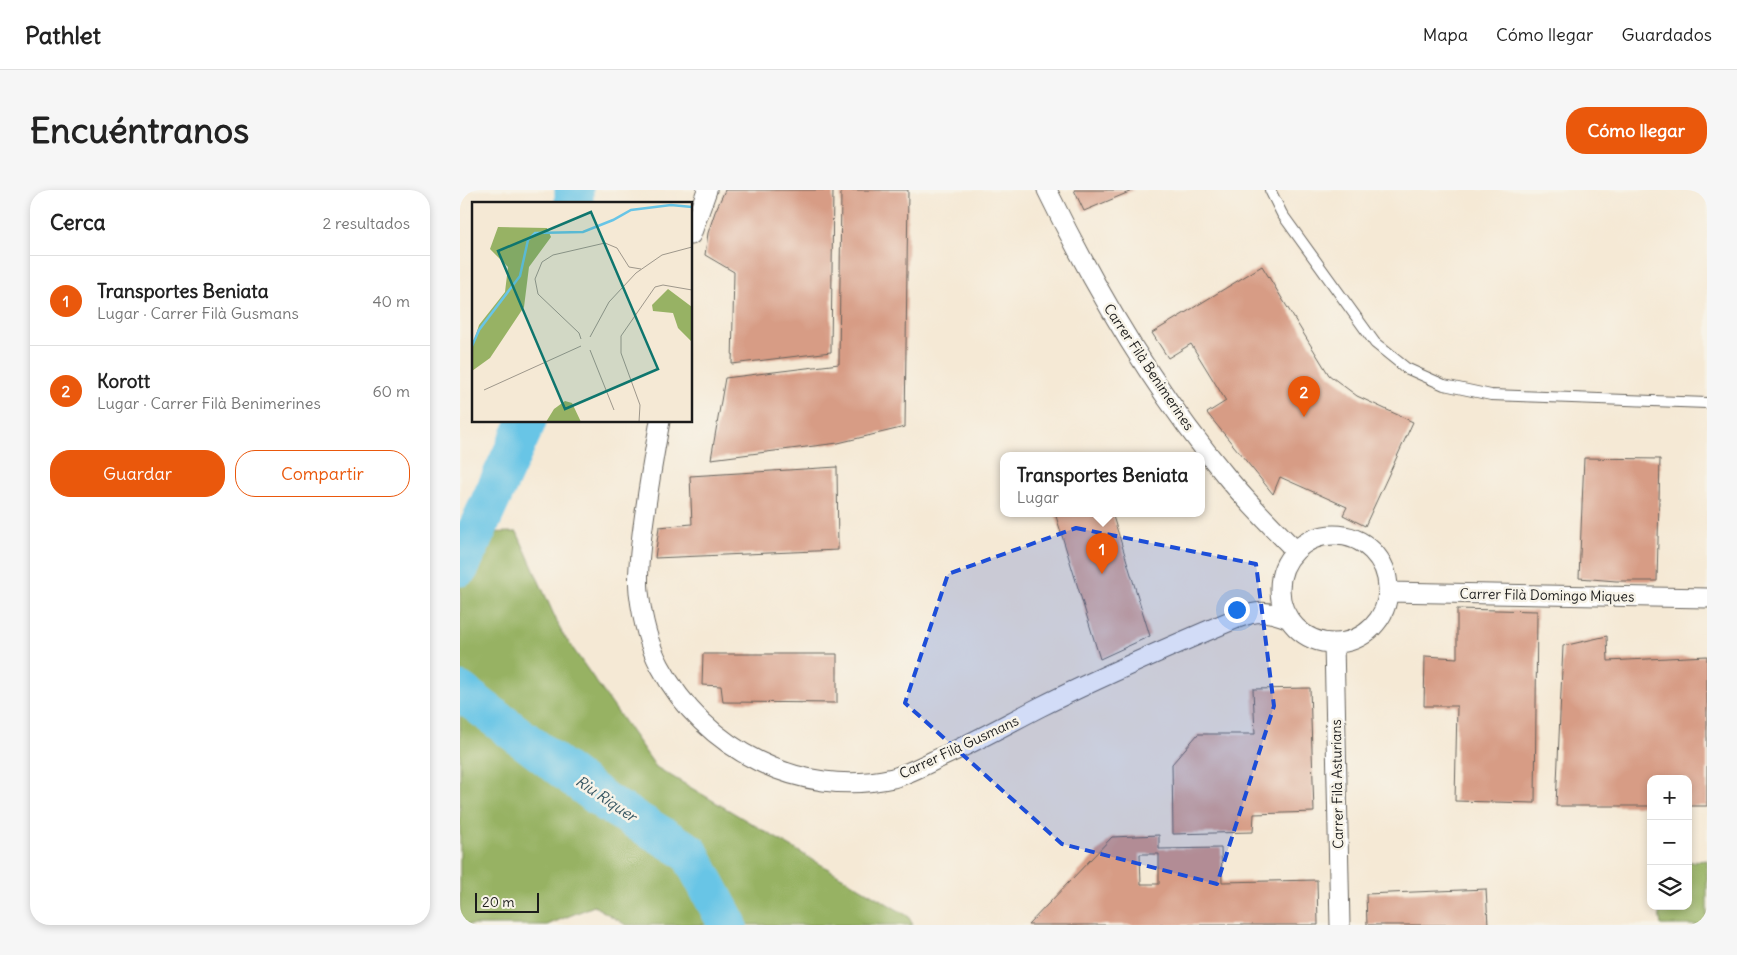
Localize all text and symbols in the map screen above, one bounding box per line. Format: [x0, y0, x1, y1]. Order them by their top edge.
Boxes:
text: Pathlet [25, 20, 101, 50]
text: Mapa [1423, 23, 1468, 46]
text: Cómo llegar [1496, 23, 1593, 46]
text: Guardados [1621, 23, 1712, 46]
button: Cómo llegar [1566, 107, 1707, 154]
text: Encuéntranos [30, 108, 249, 152]
inset map [472, 202, 692, 422]
text: Cerca [50, 209, 105, 236]
text: 2 resultados [322, 213, 410, 233]
text: Transportes Beniata [97, 279, 269, 303]
text: 1 [63, 291, 69, 311]
text: 40 m [372, 291, 410, 311]
street label: Carrer Filà Benimerines [1100, 300, 1198, 434]
text: Lugar · Carrer Filà Gusmans [97, 303, 299, 323]
text: Korott [97, 369, 150, 393]
pin: 2 [1288, 376, 1320, 417]
text: 2 [62, 381, 70, 401]
text: 60 m [372, 381, 410, 401]
text: Lugar · Carrer Filà Benimerines [97, 393, 321, 413]
button: Guardar [50, 450, 225, 497]
button: Compartir [235, 450, 410, 497]
popup [1000, 452, 1205, 517]
text: Transportes Beniata [1017, 463, 1188, 487]
text: Lugar [1017, 487, 1059, 507]
pin: 1 [1086, 533, 1118, 574]
street label: Carrer Filà Domingo Miques [1459, 584, 1635, 606]
your location [1224, 597, 1250, 623]
street label: Carrer Filà Gusmans [896, 711, 1022, 783]
street label: Carrer Filà Asturians [1327, 719, 1347, 849]
water label: Riu Riquer [572, 771, 642, 827]
map controls [1647, 775, 1692, 910]
button: + [1647, 775, 1692, 820]
button: − [1647, 820, 1692, 865]
button: layers [1647, 865, 1692, 910]
scale bar [475, 890, 539, 913]
text: 20 m [482, 893, 515, 911]

